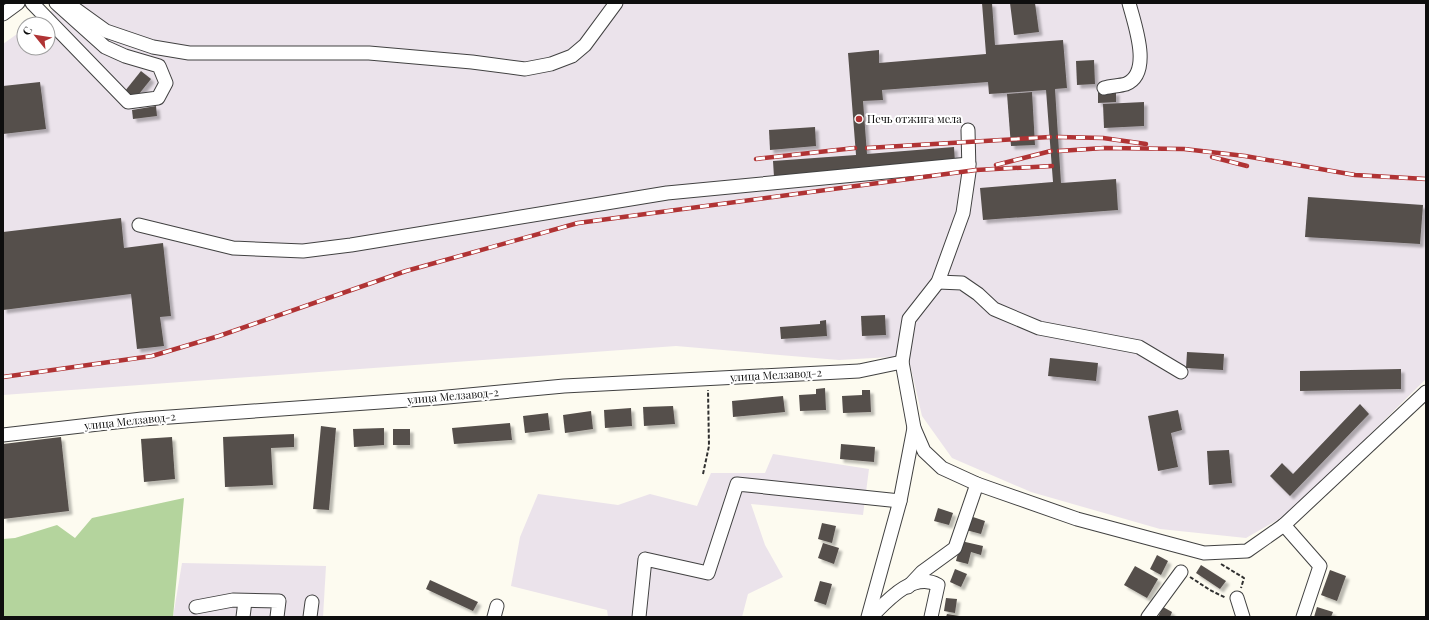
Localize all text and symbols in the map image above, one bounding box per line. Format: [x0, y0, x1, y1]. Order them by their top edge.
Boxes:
north arrow [16, 16, 56, 56]
text: С [18, 23, 35, 38]
place label: Печь отжига мела [867, 111, 962, 126]
marker: Печь отжига мела [854, 114, 864, 124]
street label: улица Мелзавод-2 [729, 365, 822, 384]
street label: улица Мелзавод-2 [406, 384, 499, 407]
street label: улица Мелзавод-2 [83, 408, 176, 433]

